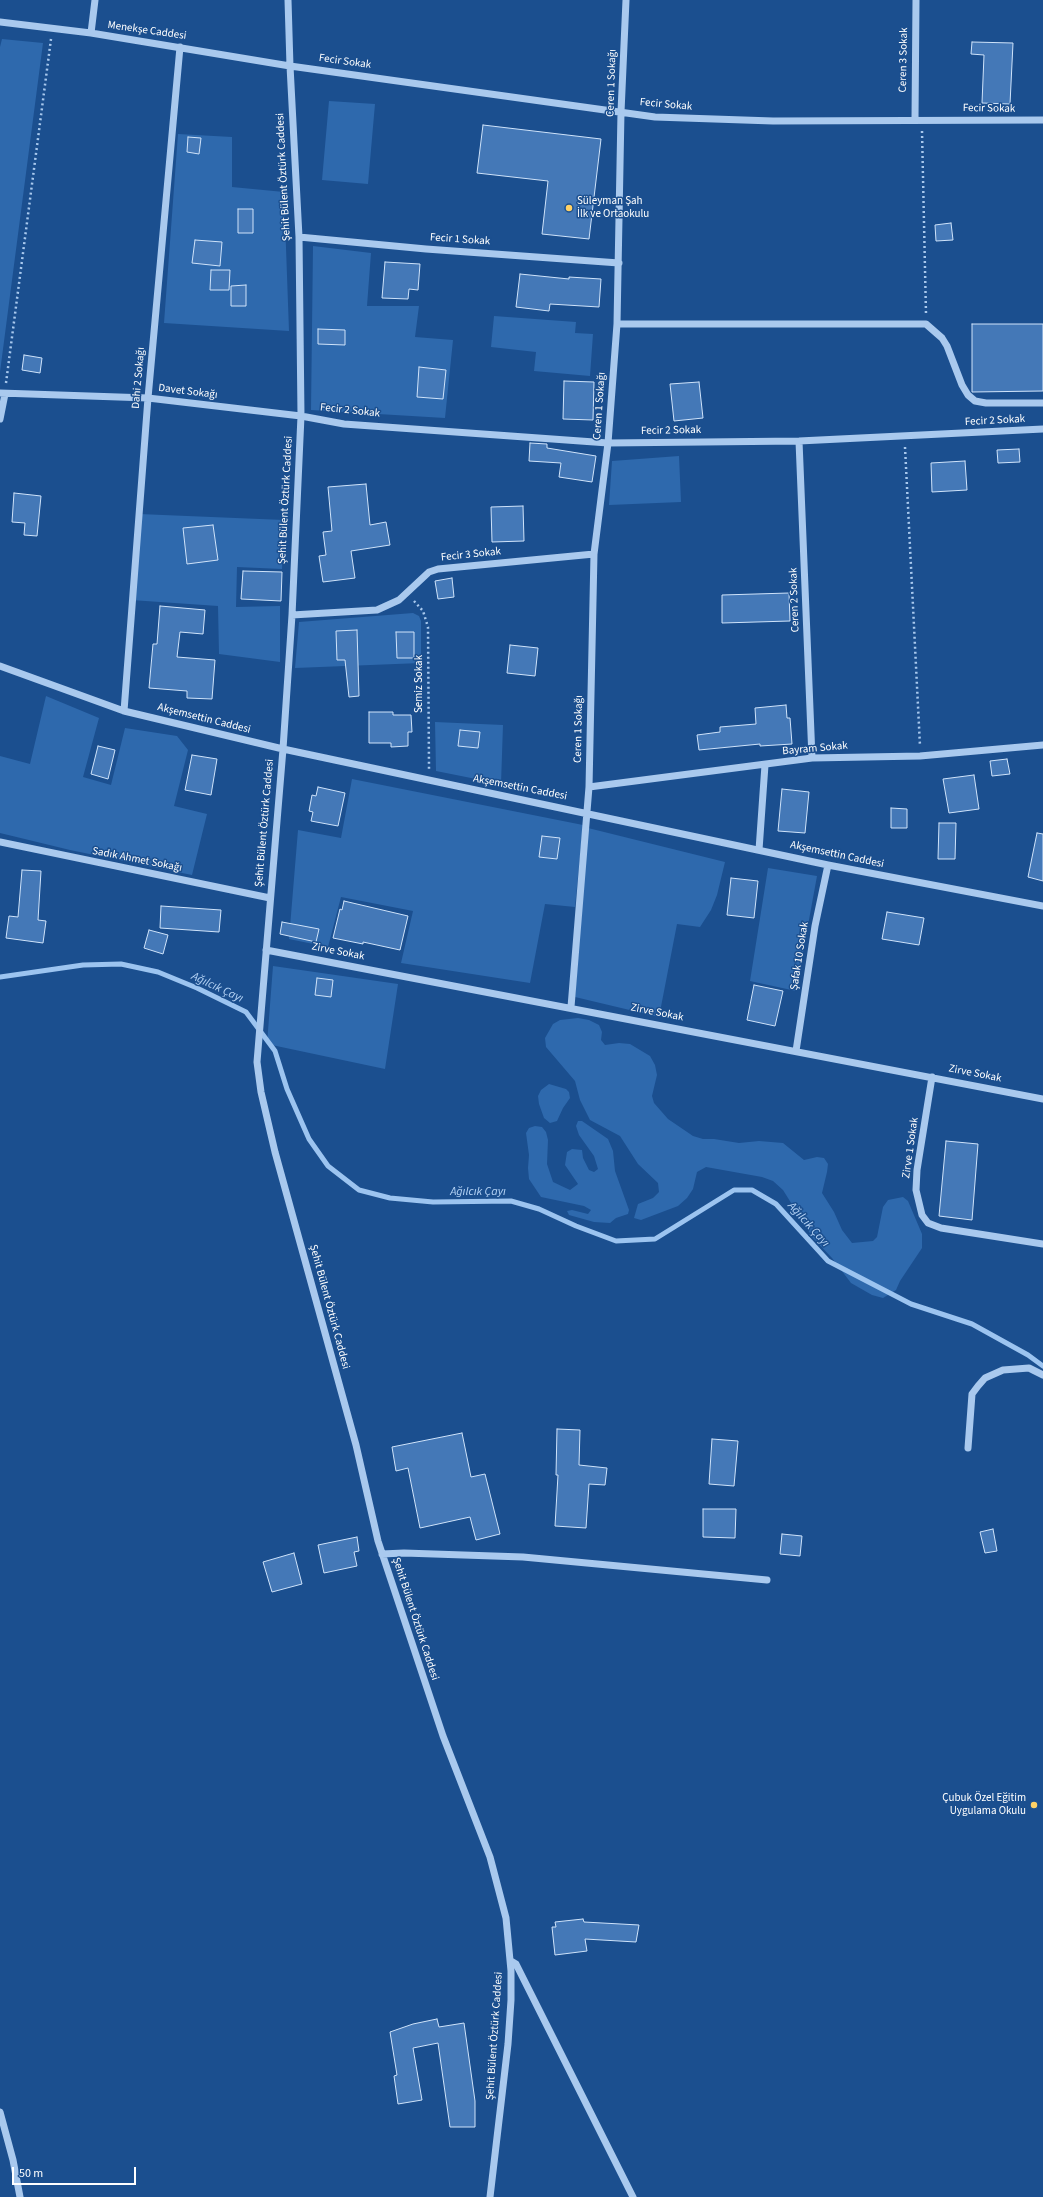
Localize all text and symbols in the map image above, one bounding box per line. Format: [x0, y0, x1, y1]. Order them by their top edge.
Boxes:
street label: Menekşe Caddesi [107, 19, 187, 43]
street label: Ceren 3 Sokak [897, 27, 911, 93]
street label: Ceren 1 Sokağı [604, 49, 620, 117]
street label: Fecir Sokak [318, 52, 372, 72]
street label: Fecir Sokak [639, 96, 693, 114]
street label: Fecir Sokak [963, 102, 1015, 116]
street label: Şehit Bülent Öztürk Caddesi [274, 113, 294, 241]
place label: Süleyman Şah İlk ve Ortaokulu [577, 195, 649, 221]
marker: Süleyman Şah İlk ve Ortaokulu [564, 203, 574, 213]
street label: Fecir 1 Sokak [429, 231, 491, 249]
street label: Dahi 2 Sokağı [130, 347, 148, 409]
street label: Ceren 1 Sokağı [591, 372, 609, 440]
street label: Davet Sokağı [158, 382, 218, 402]
street label: Fecir 2 Sokak [319, 401, 381, 421]
street label: Fecir 2 Sokak [965, 413, 1025, 429]
street label: Fecir 2 Sokak [641, 424, 701, 438]
street label: Şehit Bülent Öztürk Caddesi [276, 436, 296, 564]
street label: Fecir 3 Sokak [440, 545, 502, 565]
street label: Ceren 2 Sokak [787, 567, 803, 633]
street label: Semiz Sokak [413, 655, 427, 713]
street label: Ceren 1 Sokağı [572, 695, 586, 763]
street label: Akşemsettin Caddesi [156, 701, 252, 737]
street label: Bayram Sokak [782, 740, 848, 758]
street label: Şehit Bülent Öztürk Caddesi [253, 758, 277, 888]
street label: Akşemsettin Caddesi [472, 772, 568, 804]
street label: Akşemsettin Caddesi [789, 839, 885, 871]
street label: Sadık Ahmet Sokağı [91, 845, 183, 875]
street label: Şafak 10 Sokak [788, 921, 812, 991]
street label: Zirve Sokak [310, 940, 366, 964]
water label: Ağılcık Çayı [189, 970, 245, 1006]
street label: Zirve Sokak [629, 1001, 685, 1025]
street label: Zirve Sokak [947, 1062, 1003, 1086]
street label: Zirve 1 Sokak [900, 1117, 922, 1179]
water label: Ağılcık Çayı [450, 1185, 506, 1199]
water label: Ağılcık Çayı [784, 1199, 832, 1251]
street label: Şehit Bülent Öztürk Caddesi [306, 1243, 352, 1371]
street label: Şehit Bülent Öztürk Caddesi [389, 1556, 441, 1682]
place label: Çubuk Özel Eğitim Uygulama Okulu [942, 1792, 1026, 1818]
marker: Çubuk Özel Eğitim Uygulama Okulu [1029, 1800, 1039, 1810]
street label: Şehit Bülent Öztürk Caddesi [484, 1971, 506, 2101]
scale bar [14, 2159, 138, 2185]
text: 50 m [19, 2165, 43, 2182]

